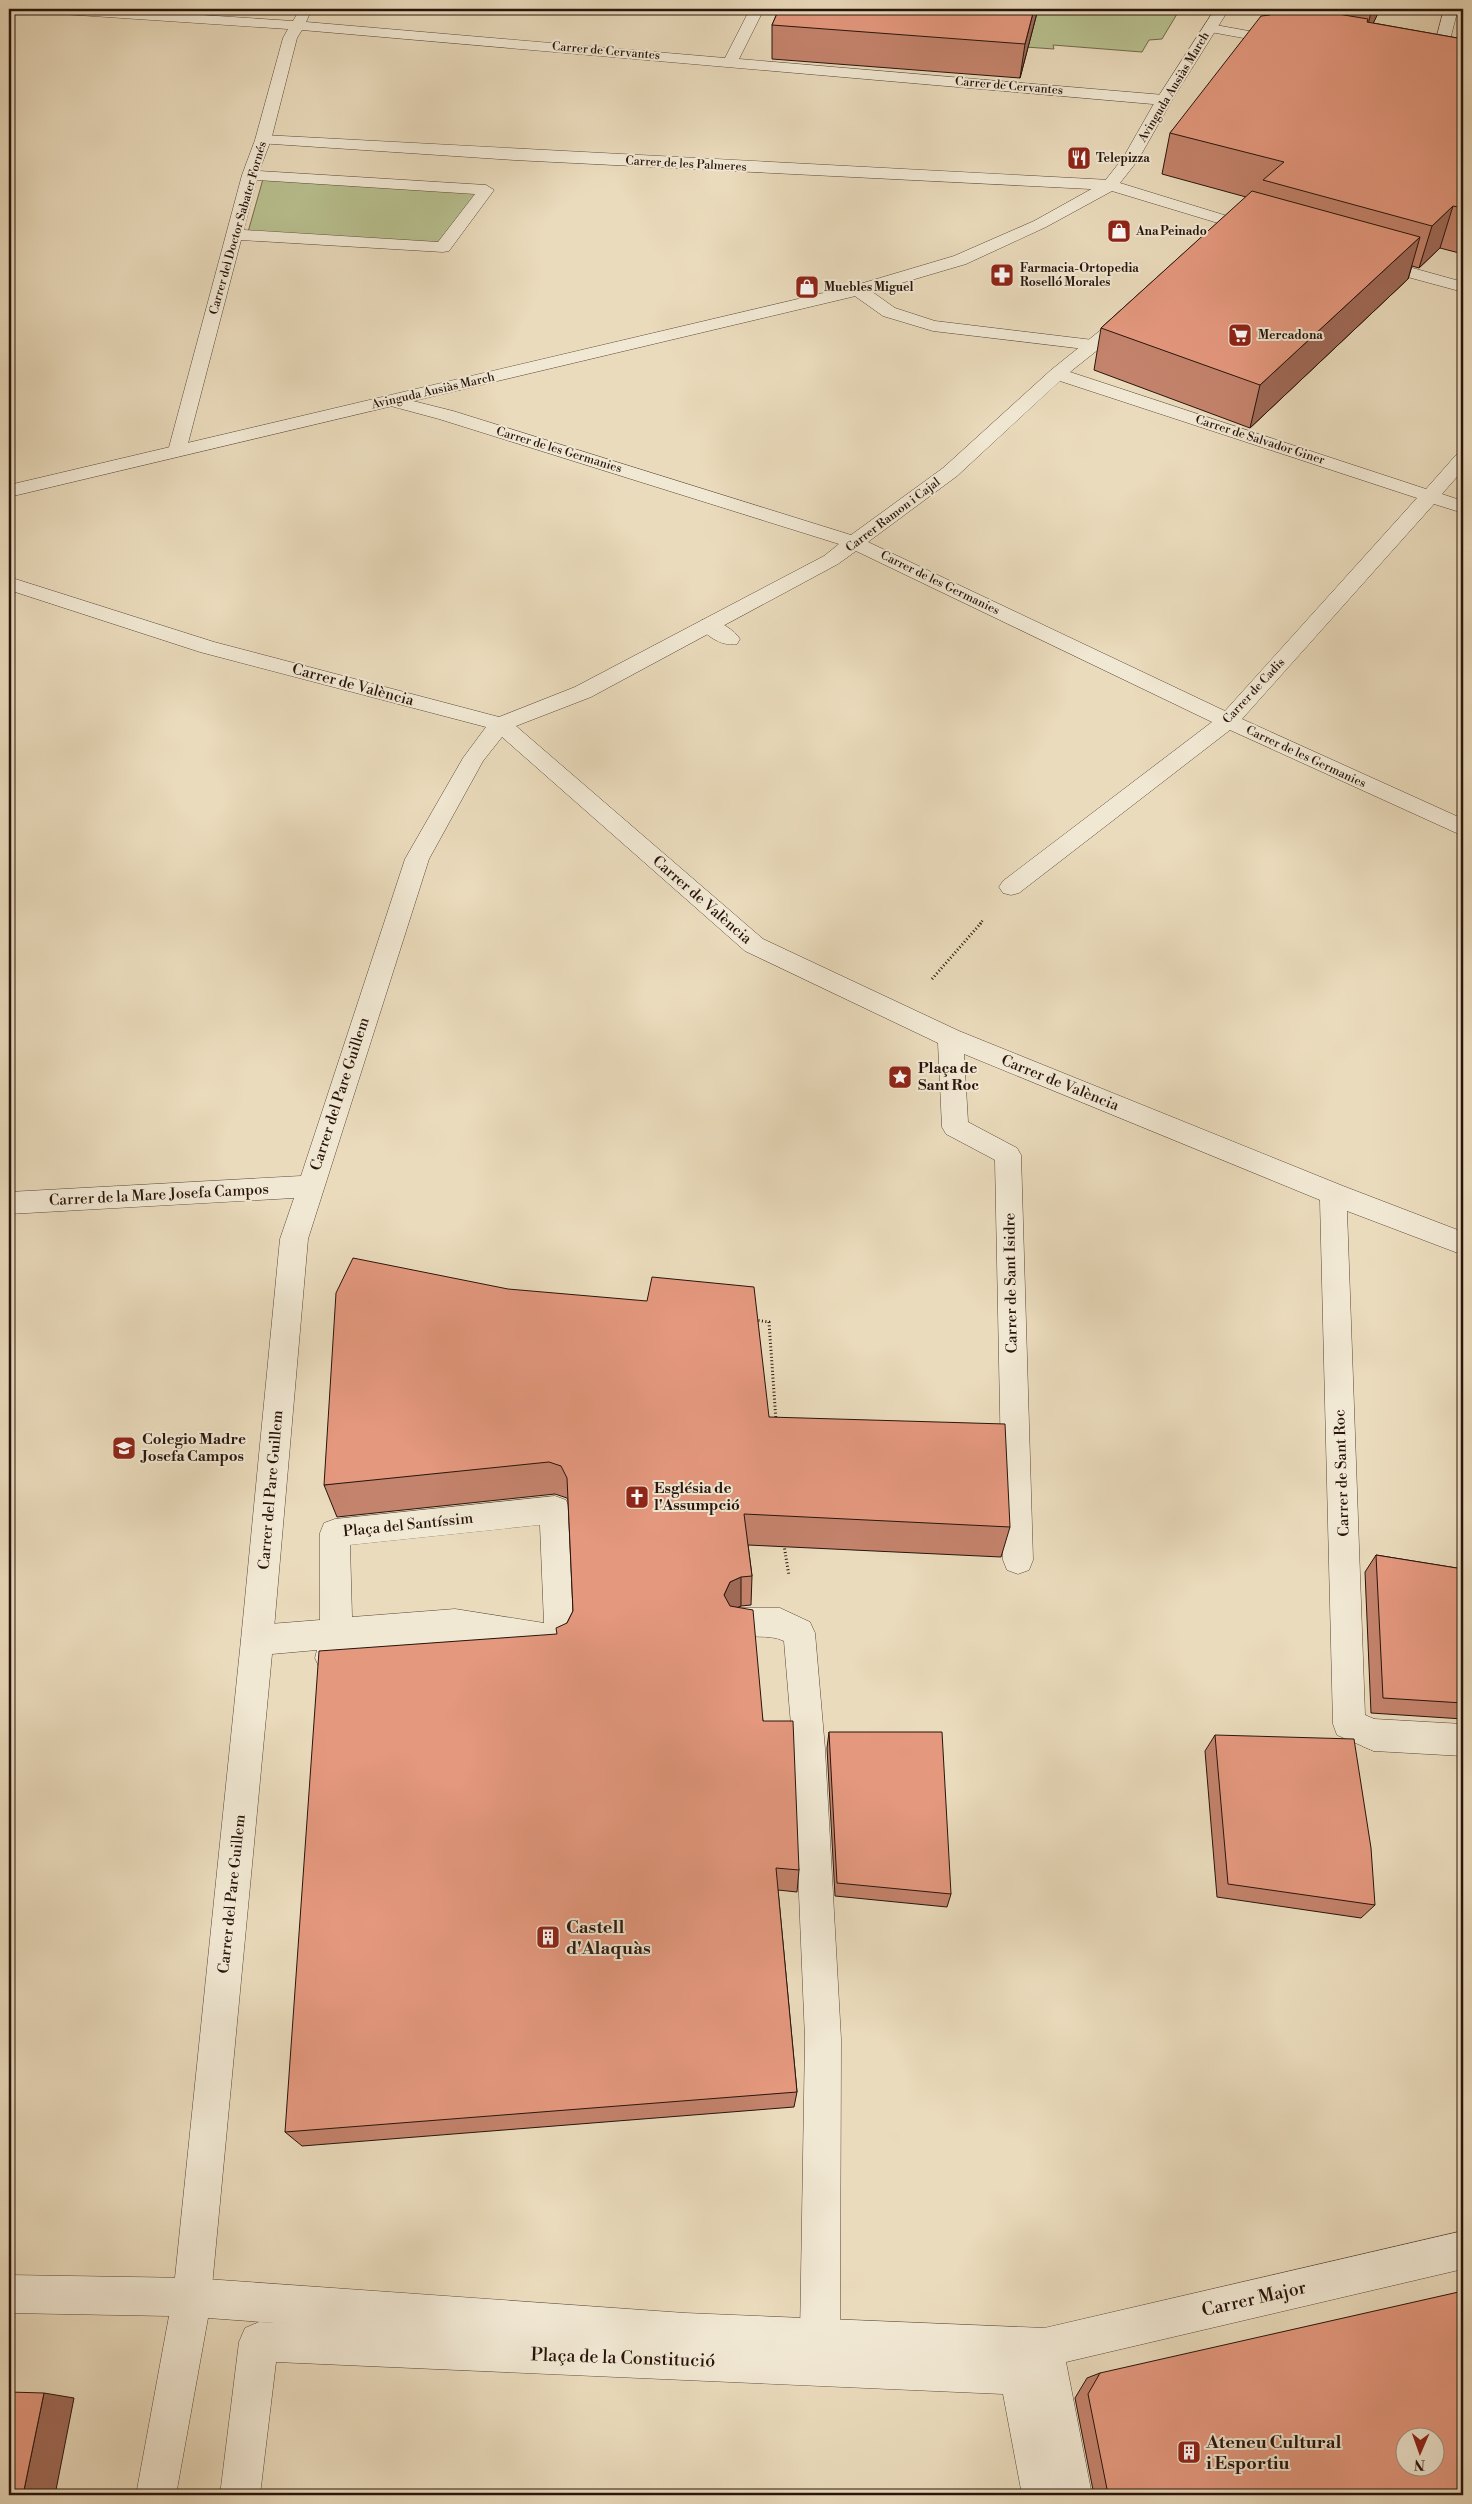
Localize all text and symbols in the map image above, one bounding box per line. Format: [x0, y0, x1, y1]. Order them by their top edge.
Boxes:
street label: Avinguda Ausiàs March [1135, 29, 1213, 146]
street label: Carrer de Cervantes [551, 39, 661, 63]
street label: Carrer de Cervantes [954, 74, 1064, 98]
street label: Carrer del Doctor Sabater Fornés [206, 140, 270, 316]
restaurant icon: Telepizza [1066, 145, 1092, 171]
place label: Telepizza [1096, 151, 1150, 166]
street label: Carrer de les Palmeres [625, 153, 747, 175]
shop icon: Ana Peinado [1106, 218, 1132, 244]
place label: Ana Peinado [1135, 224, 1207, 239]
place label: Farmacia-Ortopedia Roselló Morales [1020, 261, 1139, 290]
pharmacy icon: Farmacia-Ortopedia Roselló Morales [989, 262, 1015, 288]
shop icon: Muebles Miguel [794, 274, 820, 300]
place label: Muebles Miguel [824, 280, 913, 295]
supermarket icon: Mercadona [1227, 322, 1253, 348]
place label: Mercadona [1258, 328, 1323, 343]
street label: Avinguda Ausiàs March [369, 370, 496, 413]
street label: Carrer de Salvador Giner [1194, 412, 1326, 468]
street label: Carrer de les Germanies [494, 424, 624, 476]
street label: Carrer Ramon i Cajal [843, 474, 944, 555]
street label: Carrer de les Germanies [878, 548, 1002, 618]
street label: Carrer de Cadis [1220, 655, 1288, 727]
street label: Carrer de València [290, 660, 416, 711]
street label: Carrer de les Germanies [1244, 723, 1368, 791]
street label: Carrer de València [648, 852, 756, 949]
street label: Carrer del Pare Guillem [306, 1015, 374, 1173]
street label: Carrer de València [998, 1051, 1122, 1115]
place label: Plaça de Sant Roc [918, 1059, 979, 1095]
place icon: Plaça de Sant Roc [887, 1064, 913, 1090]
street label: Carrer de la Mare Josefa Campos [49, 1180, 269, 1210]
street label: Carrer de Sant Isidre [1000, 1213, 1022, 1353]
street label: Carrer del Pare Guillem [255, 1409, 287, 1571]
street label: Carrer de Sant Roc [1330, 1409, 1354, 1537]
place label: Colegio Madre Josefa Campos [140, 1430, 246, 1466]
school or university icon: Colegio Madre Josefa Campos [111, 1435, 137, 1461]
place label: Església de l'Assumpció [654, 1479, 740, 1515]
church icon: Església de l'Assumpció [624, 1484, 650, 1510]
street label: Plaça del Santíssim [342, 1509, 474, 1541]
street label: Carrer del Pare Guillem [214, 1813, 250, 1975]
place label: Castell d'Alaquàs [566, 1916, 651, 1960]
building icon: Castell d'Alaquàs [535, 1924, 561, 1950]
street label: Carrer Major [1200, 2276, 1309, 2322]
street label: Plaça de la Constitució [530, 2343, 716, 2373]
north arrow [1394, 2426, 1444, 2476]
place label: Ateneu Cultural i Esportiu [1205, 2431, 1341, 2475]
building icon: Ateneu Cultural i Esportiu [1176, 2439, 1202, 2465]
text: N [1414, 2455, 1425, 2473]

